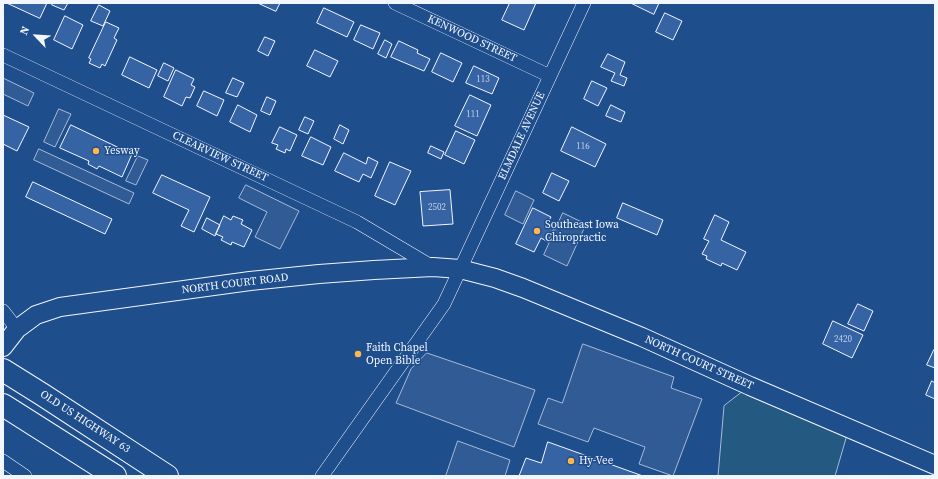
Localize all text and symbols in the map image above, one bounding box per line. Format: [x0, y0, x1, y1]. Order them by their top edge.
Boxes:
street label: KENWOOD STREET [425, 12, 519, 66]
north arrow [16, 16, 56, 56]
text: N [16, 24, 33, 38]
house number: 113 [476, 75, 490, 85]
street label: ELMDALE AVENUE [496, 90, 548, 182]
house number: 111 [466, 110, 480, 120]
street label: CLEARVIEW STREET [170, 129, 270, 185]
house number: 116 [576, 142, 590, 152]
place label: Yesway [104, 144, 140, 158]
marker: Yesway [91, 146, 101, 156]
house number: 2502 [428, 203, 446, 213]
place label: Southeast Iowa Chiropractic [545, 218, 619, 244]
marker: Southeast Iowa Chiropractic [532, 226, 542, 236]
street label: NORTH COURT ROAD [181, 271, 289, 297]
street label: NORTH COURT STREET [643, 333, 755, 393]
house number: 2420 [834, 335, 852, 345]
place label: Faith Chapel Open Bible [366, 341, 428, 367]
marker: Faith Chapel Open Bible [353, 349, 363, 359]
street label: OLD US HIGHWAY 63 [37, 388, 133, 456]
place label: Hy-Vee [579, 454, 613, 468]
marker: Hy-Vee [566, 456, 576, 466]

